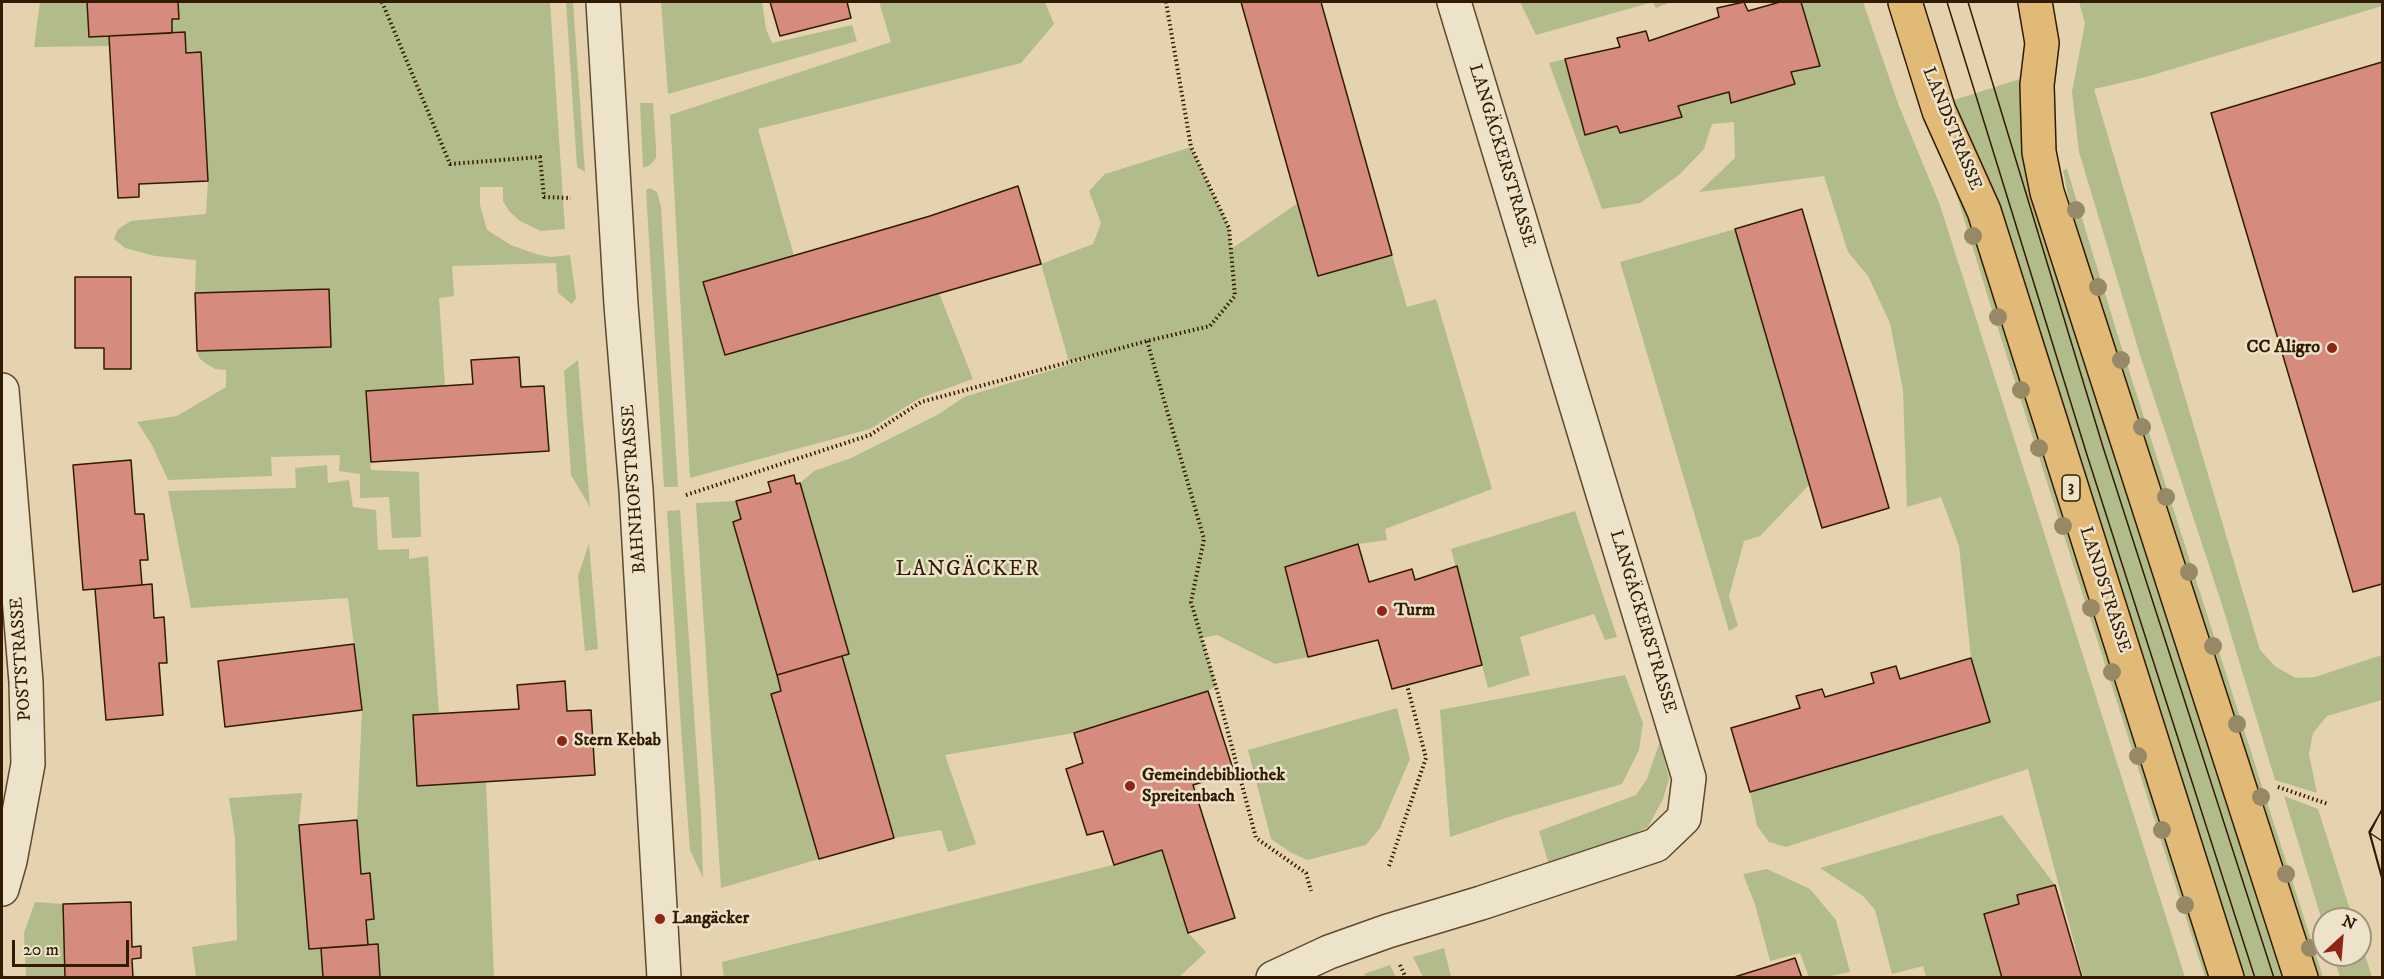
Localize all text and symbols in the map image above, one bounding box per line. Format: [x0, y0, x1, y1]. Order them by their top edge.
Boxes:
street label: LANGÄCKERSTRASSE [1463, 62, 1539, 250]
street label: LANDSTRASSE [1916, 64, 1986, 194]
place label: CC Aligro [2246, 337, 2320, 359]
marker: CC Aligro [2325, 341, 2339, 355]
street label: BAHNHOFSTRASSE [618, 404, 652, 574]
road number: 3 [2062, 475, 2080, 501]
street label: LANDSTRASSE [2073, 524, 2135, 656]
street label: LANGÄCKERSTRASSE [1604, 528, 1680, 716]
district label: LANGÄCKER [896, 558, 1040, 584]
street label: POSTSTRASSE [7, 596, 37, 722]
place label: Turm [1394, 600, 1435, 622]
marker: Turm [1375, 604, 1389, 618]
place label: Stern Kebab [574, 730, 661, 752]
marker: Stern Kebab [555, 734, 569, 748]
place label: Gemeindebibliothek Spreitenbach [1142, 765, 1285, 808]
marker: Gemeindebibliothek Spreitenbach [1123, 779, 1137, 793]
north arrow [2312, 907, 2372, 967]
place label: Langäcker [672, 908, 749, 930]
text: N [2339, 911, 2359, 934]
marker: Langäcker [653, 912, 667, 926]
scale bar [15, 928, 132, 966]
text: 20 m [23, 939, 59, 961]

